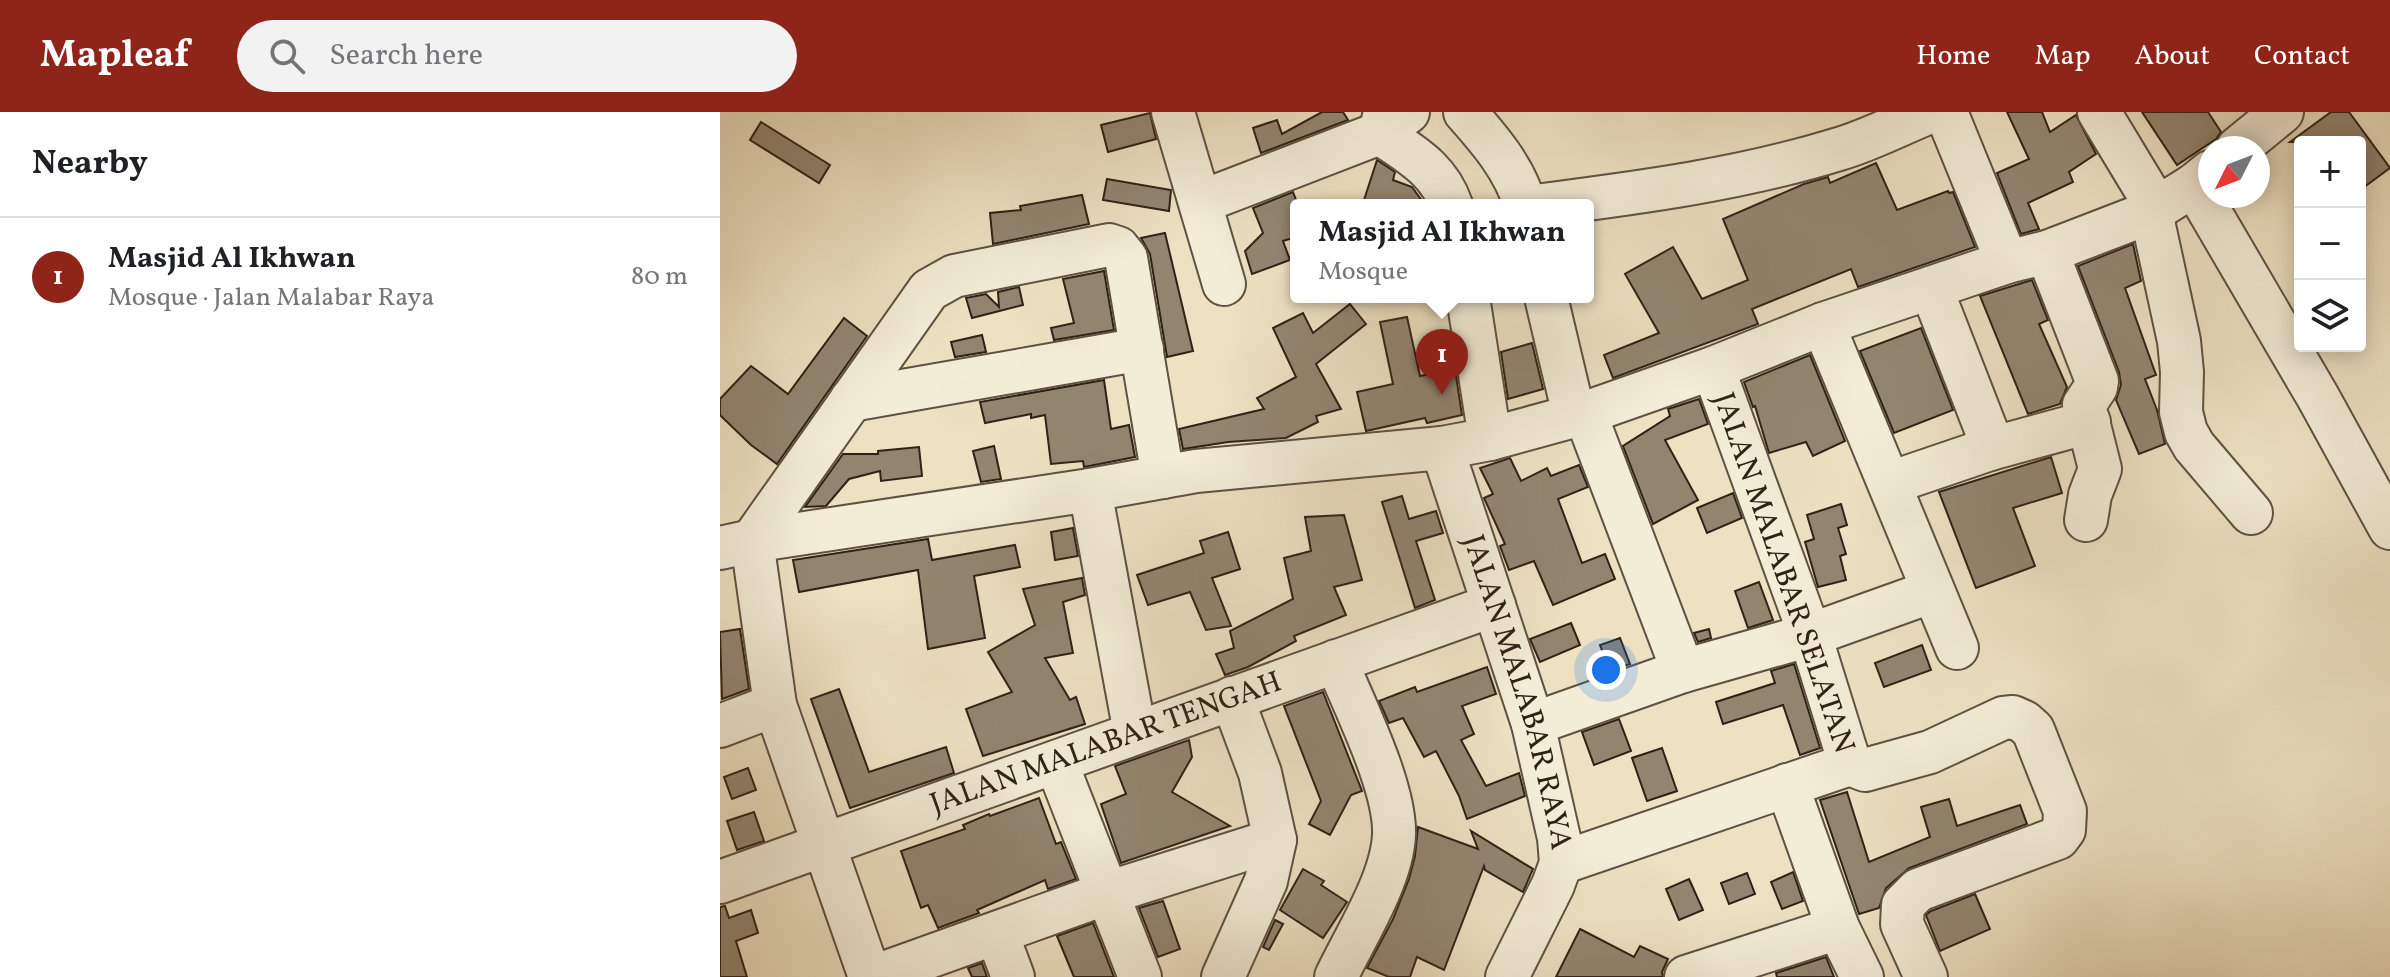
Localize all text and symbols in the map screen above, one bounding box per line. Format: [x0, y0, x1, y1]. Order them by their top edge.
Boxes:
search box [237, 20, 797, 92]
text: Mapleaf [40, 30, 189, 83]
icon: search [265, 34, 309, 78]
text: Search here [329, 35, 483, 77]
text: Home [1916, 37, 1990, 76]
text: Map [2034, 37, 2090, 76]
text: About [2134, 37, 2210, 76]
text: Contact [2254, 37, 2350, 76]
north arrow [2198, 136, 2270, 208]
map controls [2294, 136, 2366, 352]
button: + [2294, 136, 2366, 208]
text: Nearby [32, 141, 148, 188]
popup [1290, 199, 1594, 303]
button: − [2294, 208, 2366, 280]
text: Masjid Al Ikhwan [1318, 212, 1566, 254]
text: Masjid Al Ikhwan [108, 238, 356, 280]
text: Mosque [1318, 254, 1408, 290]
text: 1 [53, 259, 63, 295]
text: 80 m [631, 259, 688, 295]
text: Mosque · Jalan Malabar Raya [108, 280, 434, 316]
button: layers [2294, 280, 2366, 352]
pin: 1 [1416, 329, 1468, 395]
street label: JALAN MALABAR SELATAN [1701, 387, 1865, 759]
street label: JALAN MALABAR RAYA [1451, 529, 1581, 852]
your location [1586, 650, 1626, 690]
street label: JALAN MALABAR TENGAH [924, 662, 1288, 826]

